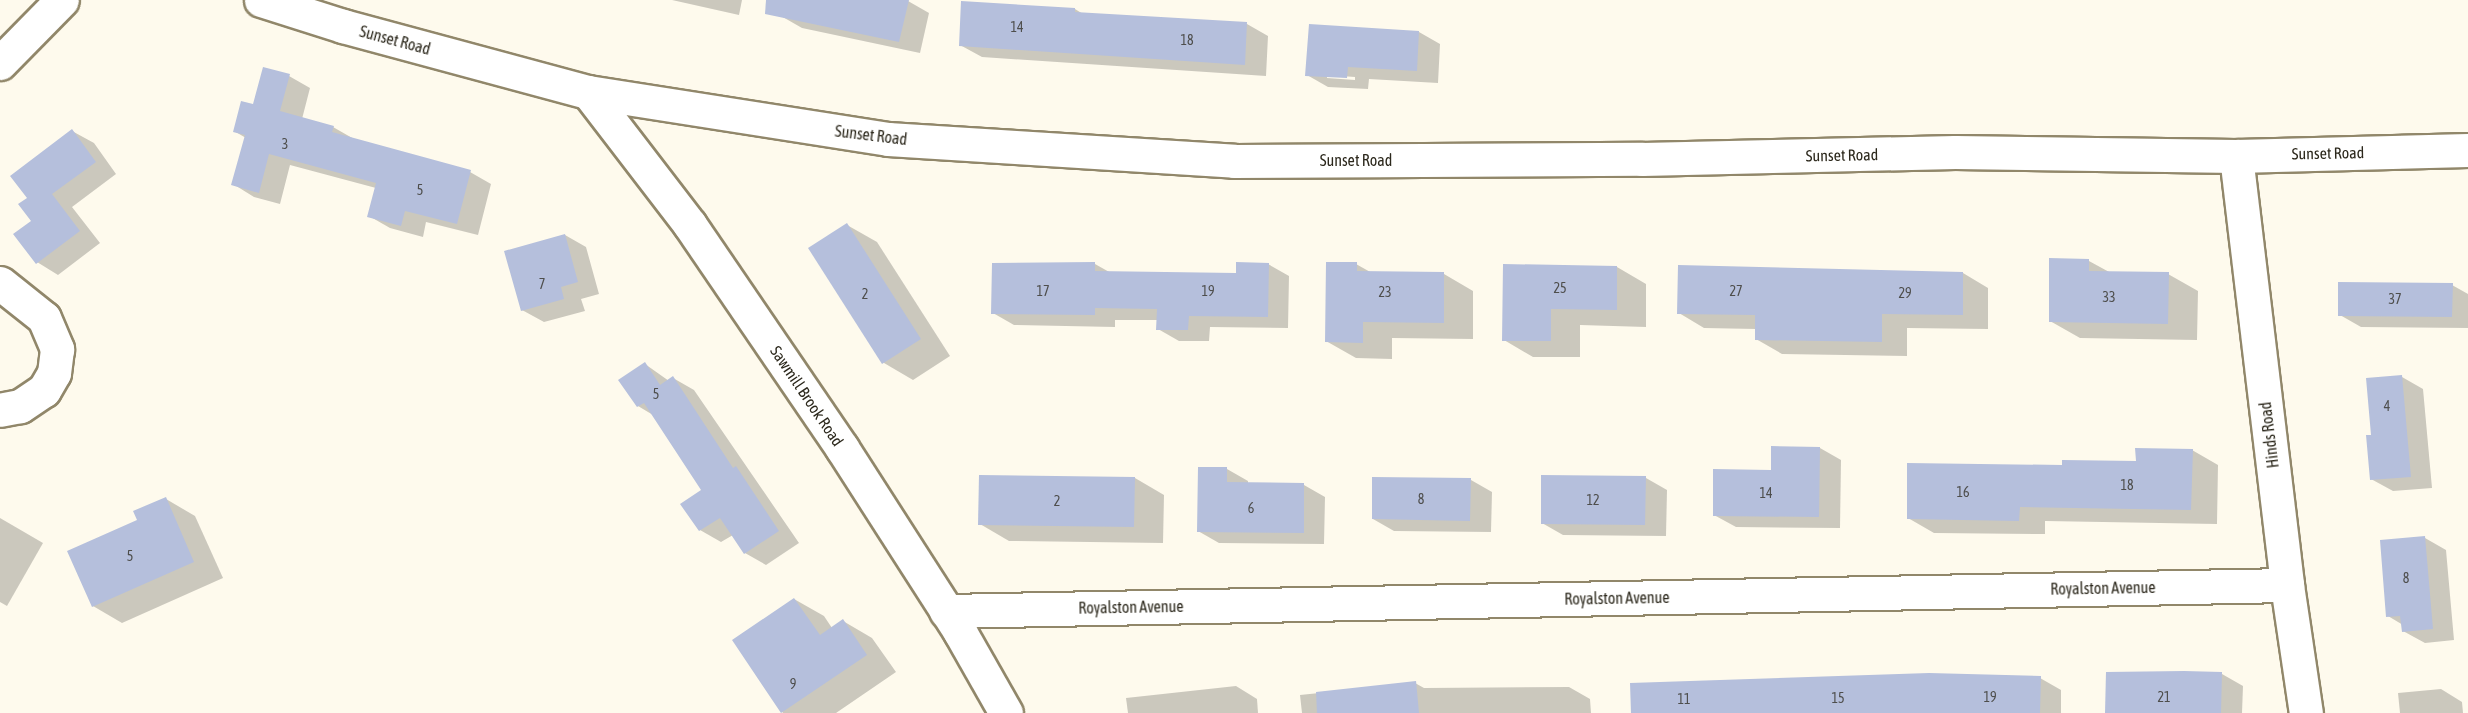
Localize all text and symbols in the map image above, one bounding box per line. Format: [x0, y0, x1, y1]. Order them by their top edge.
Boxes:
house number: 14 [1010, 19, 1024, 35]
street label: Sunset Road [358, 21, 432, 59]
house number: 18 [1180, 32, 1194, 48]
street label: Sunset Road [834, 121, 908, 149]
house number: 3 [282, 136, 288, 152]
street label: Sunset Road [2292, 143, 2364, 163]
street label: Sunset Road [1806, 145, 1878, 165]
street label: Sunset Road [1320, 150, 1392, 170]
house number: 5 [417, 182, 423, 198]
house number: 7 [539, 276, 545, 292]
house number: 25 [1553, 280, 1567, 296]
house number: 17 [1036, 283, 1050, 299]
house number: 19 [1201, 283, 1215, 299]
house number: 27 [1729, 283, 1743, 299]
house number: 23 [1378, 284, 1392, 300]
house number: 29 [1898, 285, 1912, 301]
house number: 2 [862, 286, 868, 302]
house number: 33 [2102, 289, 2116, 305]
house number: 37 [2388, 291, 2402, 307]
street label: Sawmill Brook Road [766, 342, 848, 450]
house number: 5 [653, 386, 659, 402]
house number: 4 [2384, 398, 2390, 414]
street label: Hinds Road [2255, 401, 2283, 469]
house number: 18 [2120, 477, 2134, 493]
house number: 16 [1956, 484, 1970, 500]
house number: 14 [1759, 485, 1773, 501]
house number: 8 [1418, 491, 1424, 507]
house number: 12 [1586, 492, 1600, 508]
house number: 2 [1054, 493, 1060, 509]
house number: 6 [1248, 500, 1254, 516]
house number: 5 [127, 548, 133, 564]
house number: 8 [2403, 570, 2409, 586]
street label: Royalston Avenue [2050, 577, 2156, 599]
street label: Royalston Avenue [1564, 587, 1670, 609]
street label: Royalston Avenue [1078, 596, 1184, 618]
house number: 9 [790, 676, 796, 692]
house number: 19 [1983, 689, 1997, 705]
house number: 21 [2157, 689, 2171, 705]
house number: 15 [1831, 690, 1845, 706]
house number: 11 [1677, 691, 1691, 707]

